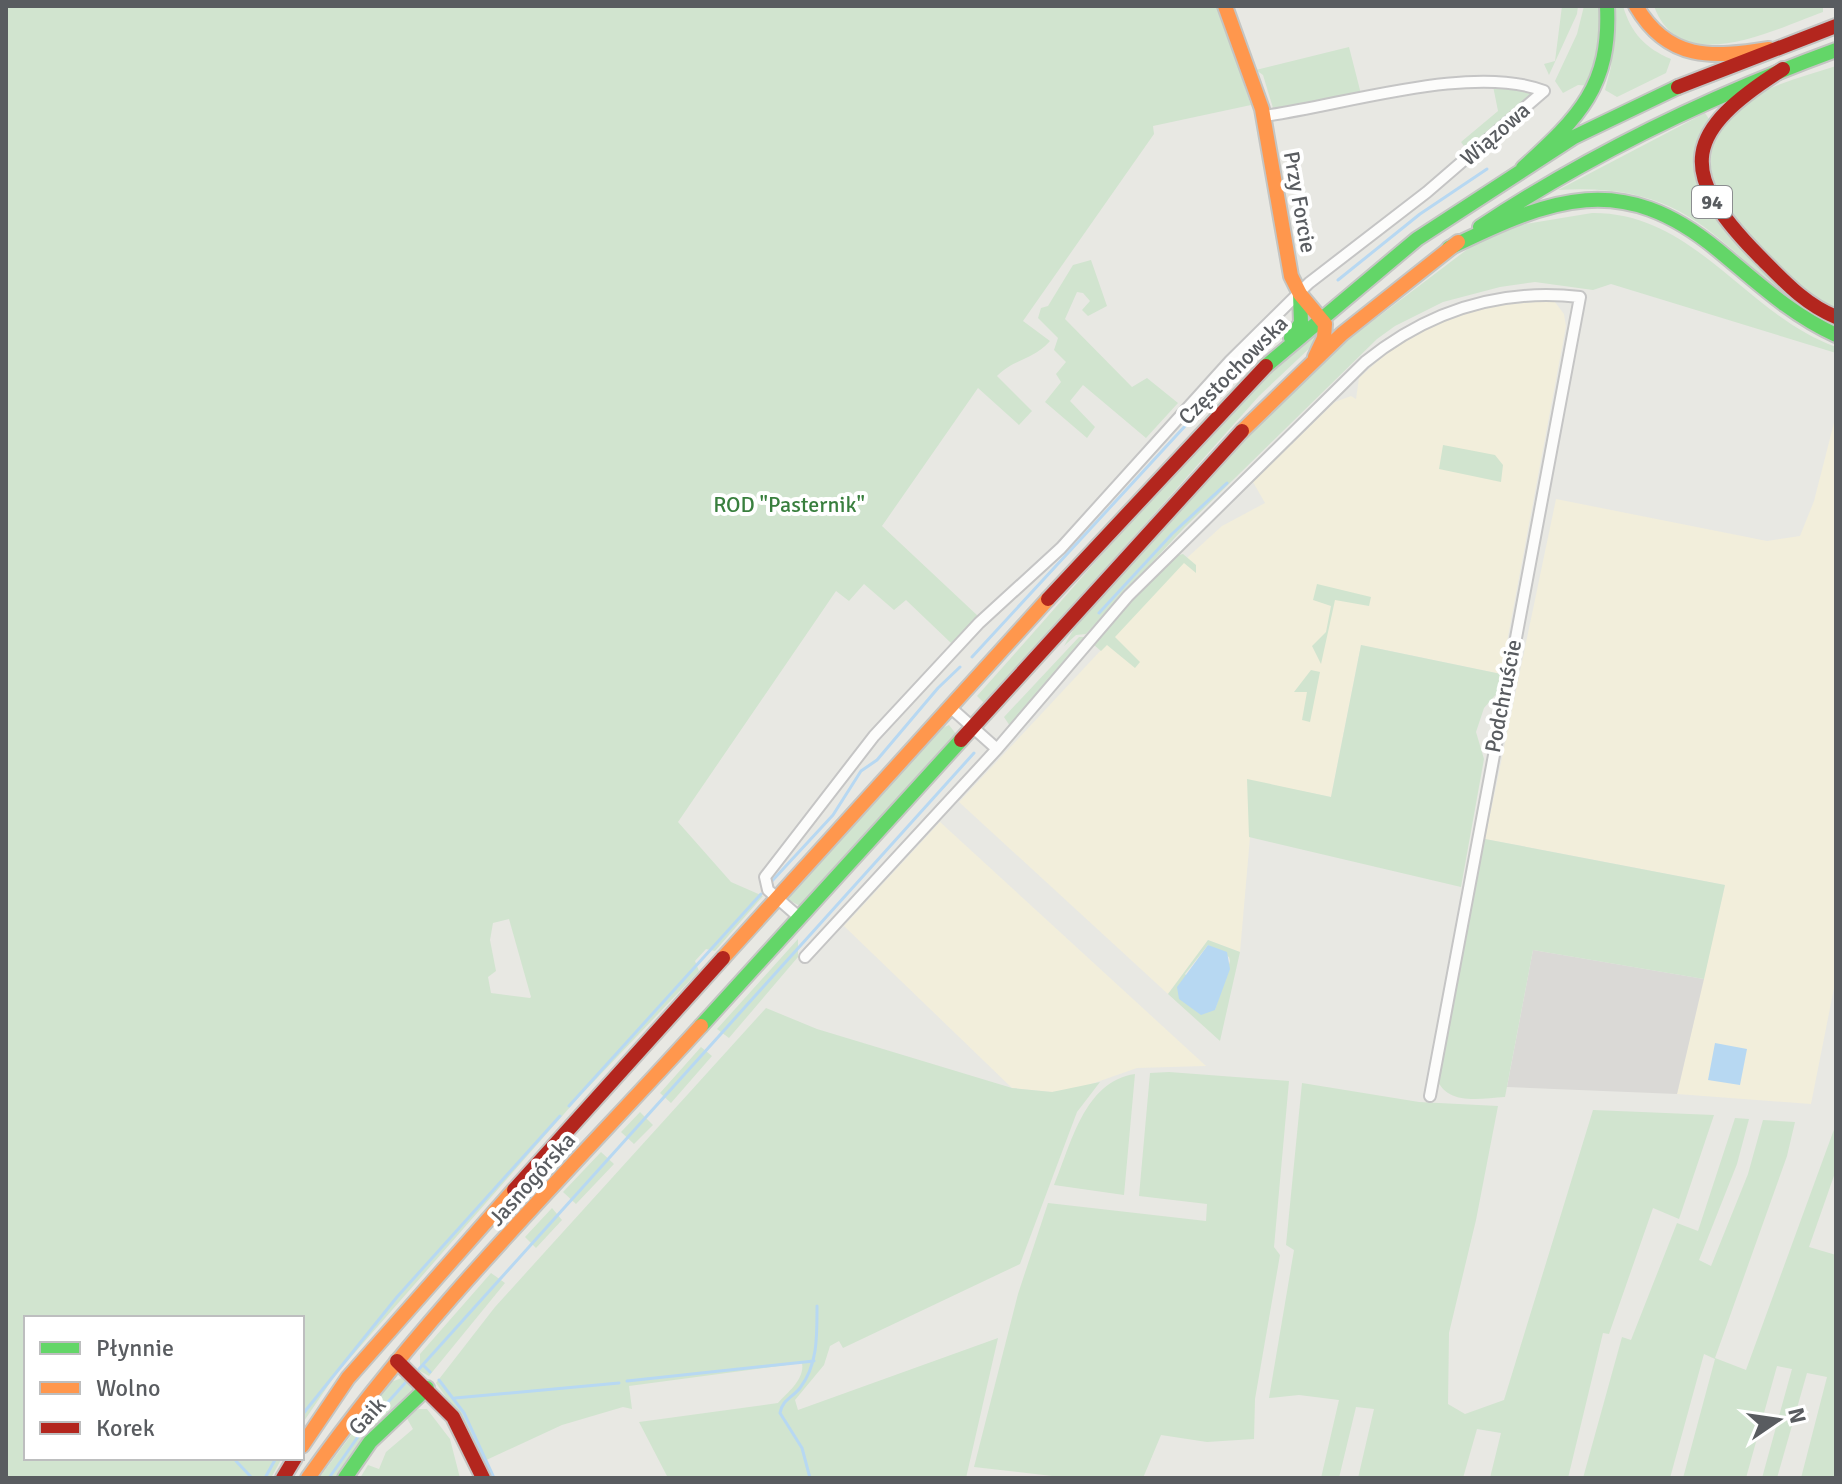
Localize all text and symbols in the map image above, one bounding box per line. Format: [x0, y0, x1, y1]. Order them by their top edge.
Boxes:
street label: Wiązowa [1455, 96, 1535, 172]
street label: Przy Forcie [1278, 149, 1322, 255]
road number: 94 [1692, 186, 1732, 218]
street label: Częstochowska [1173, 310, 1293, 430]
park label: ROD "Pasternik" [713, 491, 865, 518]
street label: Podchruście [1479, 637, 1527, 755]
street label: Jasnogórska [483, 1127, 581, 1231]
legend [24, 1316, 304, 1460]
text: Płynnie [96, 1333, 174, 1363]
text: Wolno [96, 1373, 161, 1403]
north arrow [1738, 1380, 1818, 1460]
street label: Gaik [343, 1391, 391, 1441]
text: N [1782, 1405, 1812, 1426]
text: Korek [96, 1413, 155, 1443]

